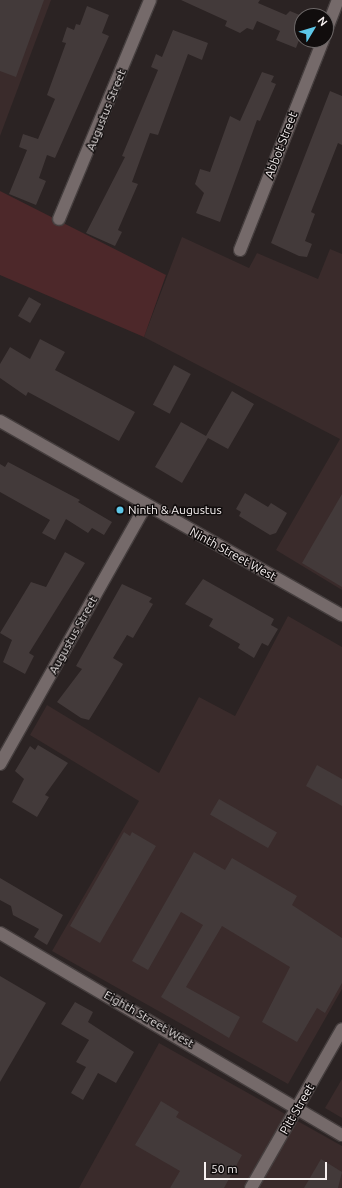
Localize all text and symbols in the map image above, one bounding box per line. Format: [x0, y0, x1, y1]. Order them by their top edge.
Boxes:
north arrow [294, 8, 334, 48]
text: N [315, 14, 330, 28]
street label: Augustus Street [83, 67, 129, 153]
street label: Abbot Street [262, 110, 300, 180]
place label: Ninth & Augustus [128, 503, 222, 517]
marker: Ninth & Augustus [115, 505, 125, 515]
street label: Ninth Street West [187, 524, 279, 584]
street label: Augustus Street [46, 594, 100, 676]
street label: Eighth Street West [101, 987, 197, 1051]
street label: Pitt Street [277, 1081, 317, 1137]
scale bar [206, 1154, 329, 1180]
text: 50 m [211, 1162, 238, 1175]

